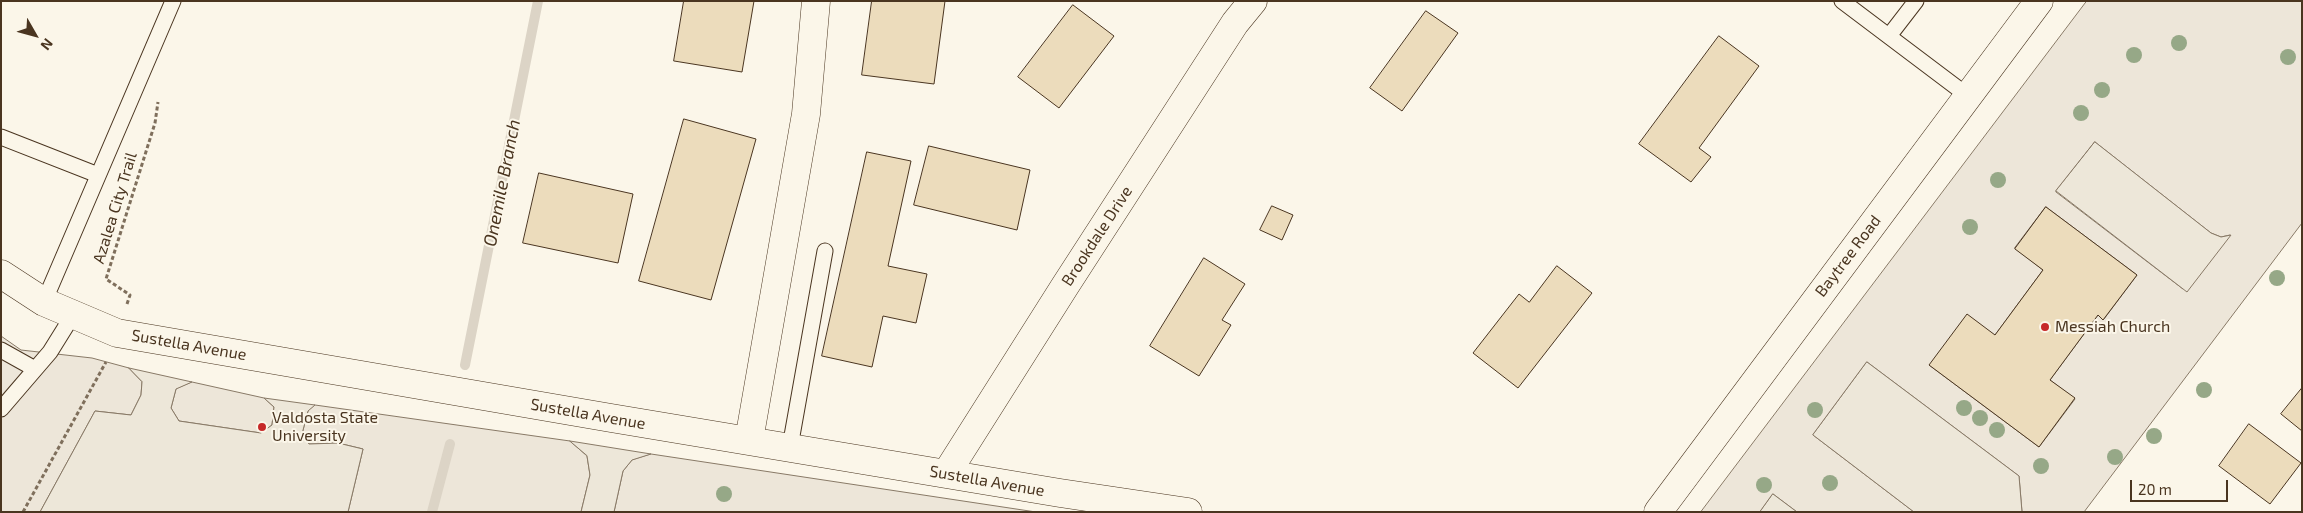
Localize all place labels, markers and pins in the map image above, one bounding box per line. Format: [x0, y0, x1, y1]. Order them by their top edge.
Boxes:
place label: Messiah Church [2055, 317, 2170, 337]
marker: Messiah Church [2039, 321, 2051, 333]
place label: Valdosta State University [272, 408, 378, 446]
marker: Valdosta State University [256, 421, 268, 433]

